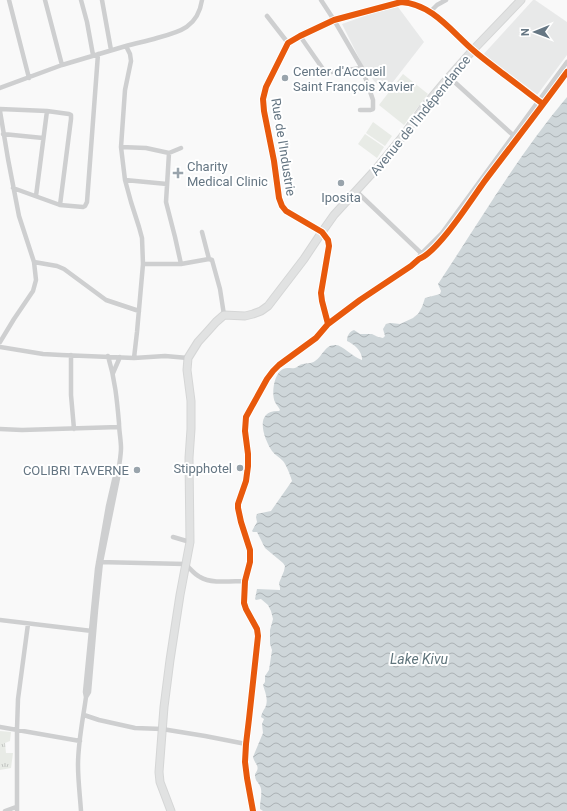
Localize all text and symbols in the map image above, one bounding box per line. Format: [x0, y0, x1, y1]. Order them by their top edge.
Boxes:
north arrow [515, 12, 555, 52]
text: N [519, 28, 532, 36]
street label: Avenue de l'Indépendance [367, 52, 474, 178]
place label: Center d'Accueil Saint François Xavier [293, 64, 415, 94]
marker: Center d'Accueil Saint François Xavier [280, 73, 290, 83]
street label: Rue de l'Industrie [268, 97, 299, 197]
place label: Charity Medical Clinic [187, 159, 268, 189]
marker: Charity Medical Clinic [172, 167, 184, 179]
marker: Iposita [336, 178, 346, 188]
place label: Iposita [321, 190, 361, 205]
place label: Stipphotel [173, 461, 232, 476]
place label: COLIBRI TAVERNE [23, 463, 129, 478]
marker: Stipphotel [235, 463, 245, 473]
marker: COLIBRI TAVERNE [132, 465, 142, 475]
water label: Lake Kivu [390, 651, 448, 667]

